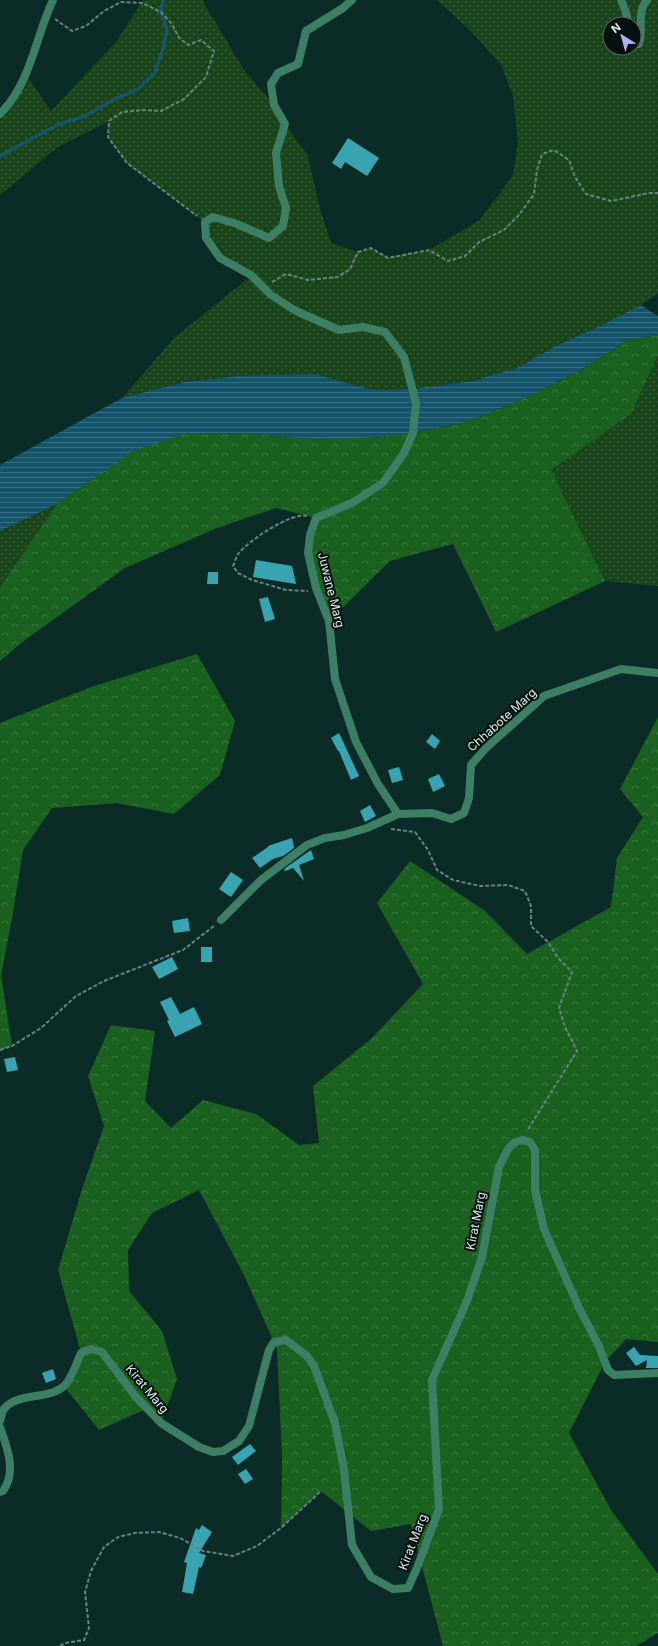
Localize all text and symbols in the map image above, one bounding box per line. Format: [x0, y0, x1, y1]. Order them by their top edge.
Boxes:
north arrow [602, 16, 642, 56]
text: N [608, 20, 624, 36]
street label: Juwane Marg [315, 551, 348, 629]
street label: Chhabote Marg [464, 685, 539, 755]
street label: Kirat Marg [463, 1191, 488, 1251]
street label: Kirat Marg [123, 1361, 172, 1416]
street label: Kirat Marg [395, 1512, 430, 1572]

